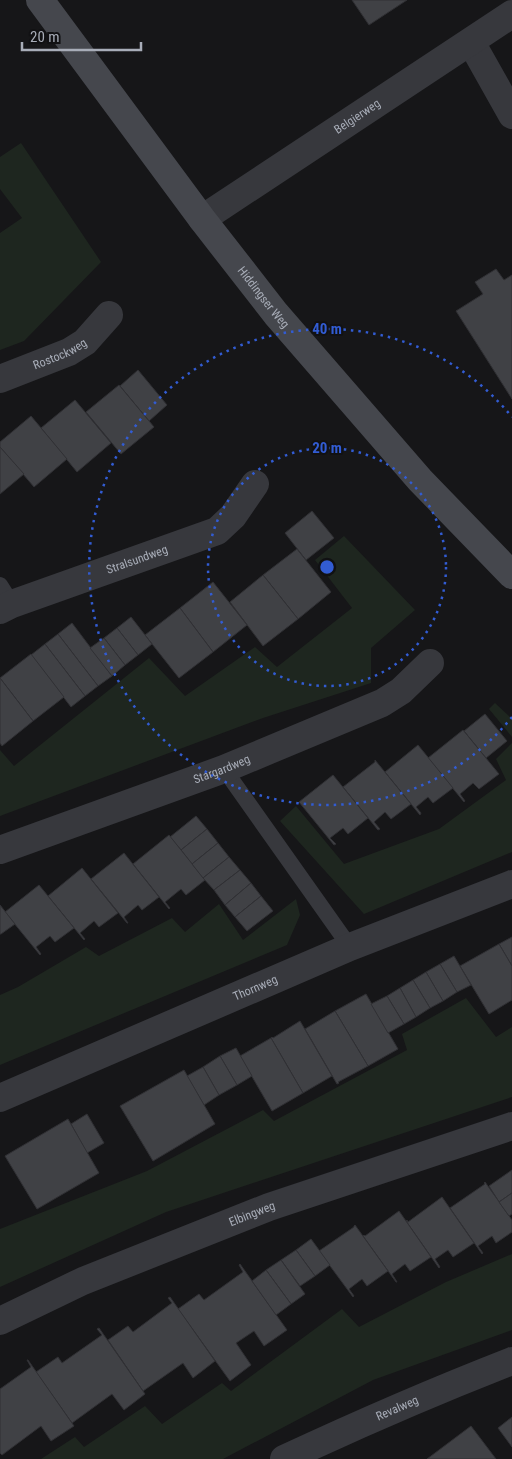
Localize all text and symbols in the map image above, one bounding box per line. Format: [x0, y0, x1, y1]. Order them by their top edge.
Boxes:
scale bar [22, 20, 141, 52]
text: 20 m [30, 28, 60, 46]
street label: Belgierweg [331, 96, 383, 137]
street label: Hiddingser Weg [235, 264, 292, 331]
text: 40 m [312, 320, 342, 338]
street label: Rostockweg [31, 336, 90, 372]
text: 20 m [312, 439, 342, 457]
street label: Stralsundweg [104, 542, 170, 577]
centre of rings [318, 558, 336, 576]
street label: Stargardweg [192, 752, 252, 786]
street label: Thornweg [231, 972, 280, 1004]
street label: Elbingweg [227, 1198, 277, 1229]
street label: Revalweg [374, 1393, 421, 1424]

